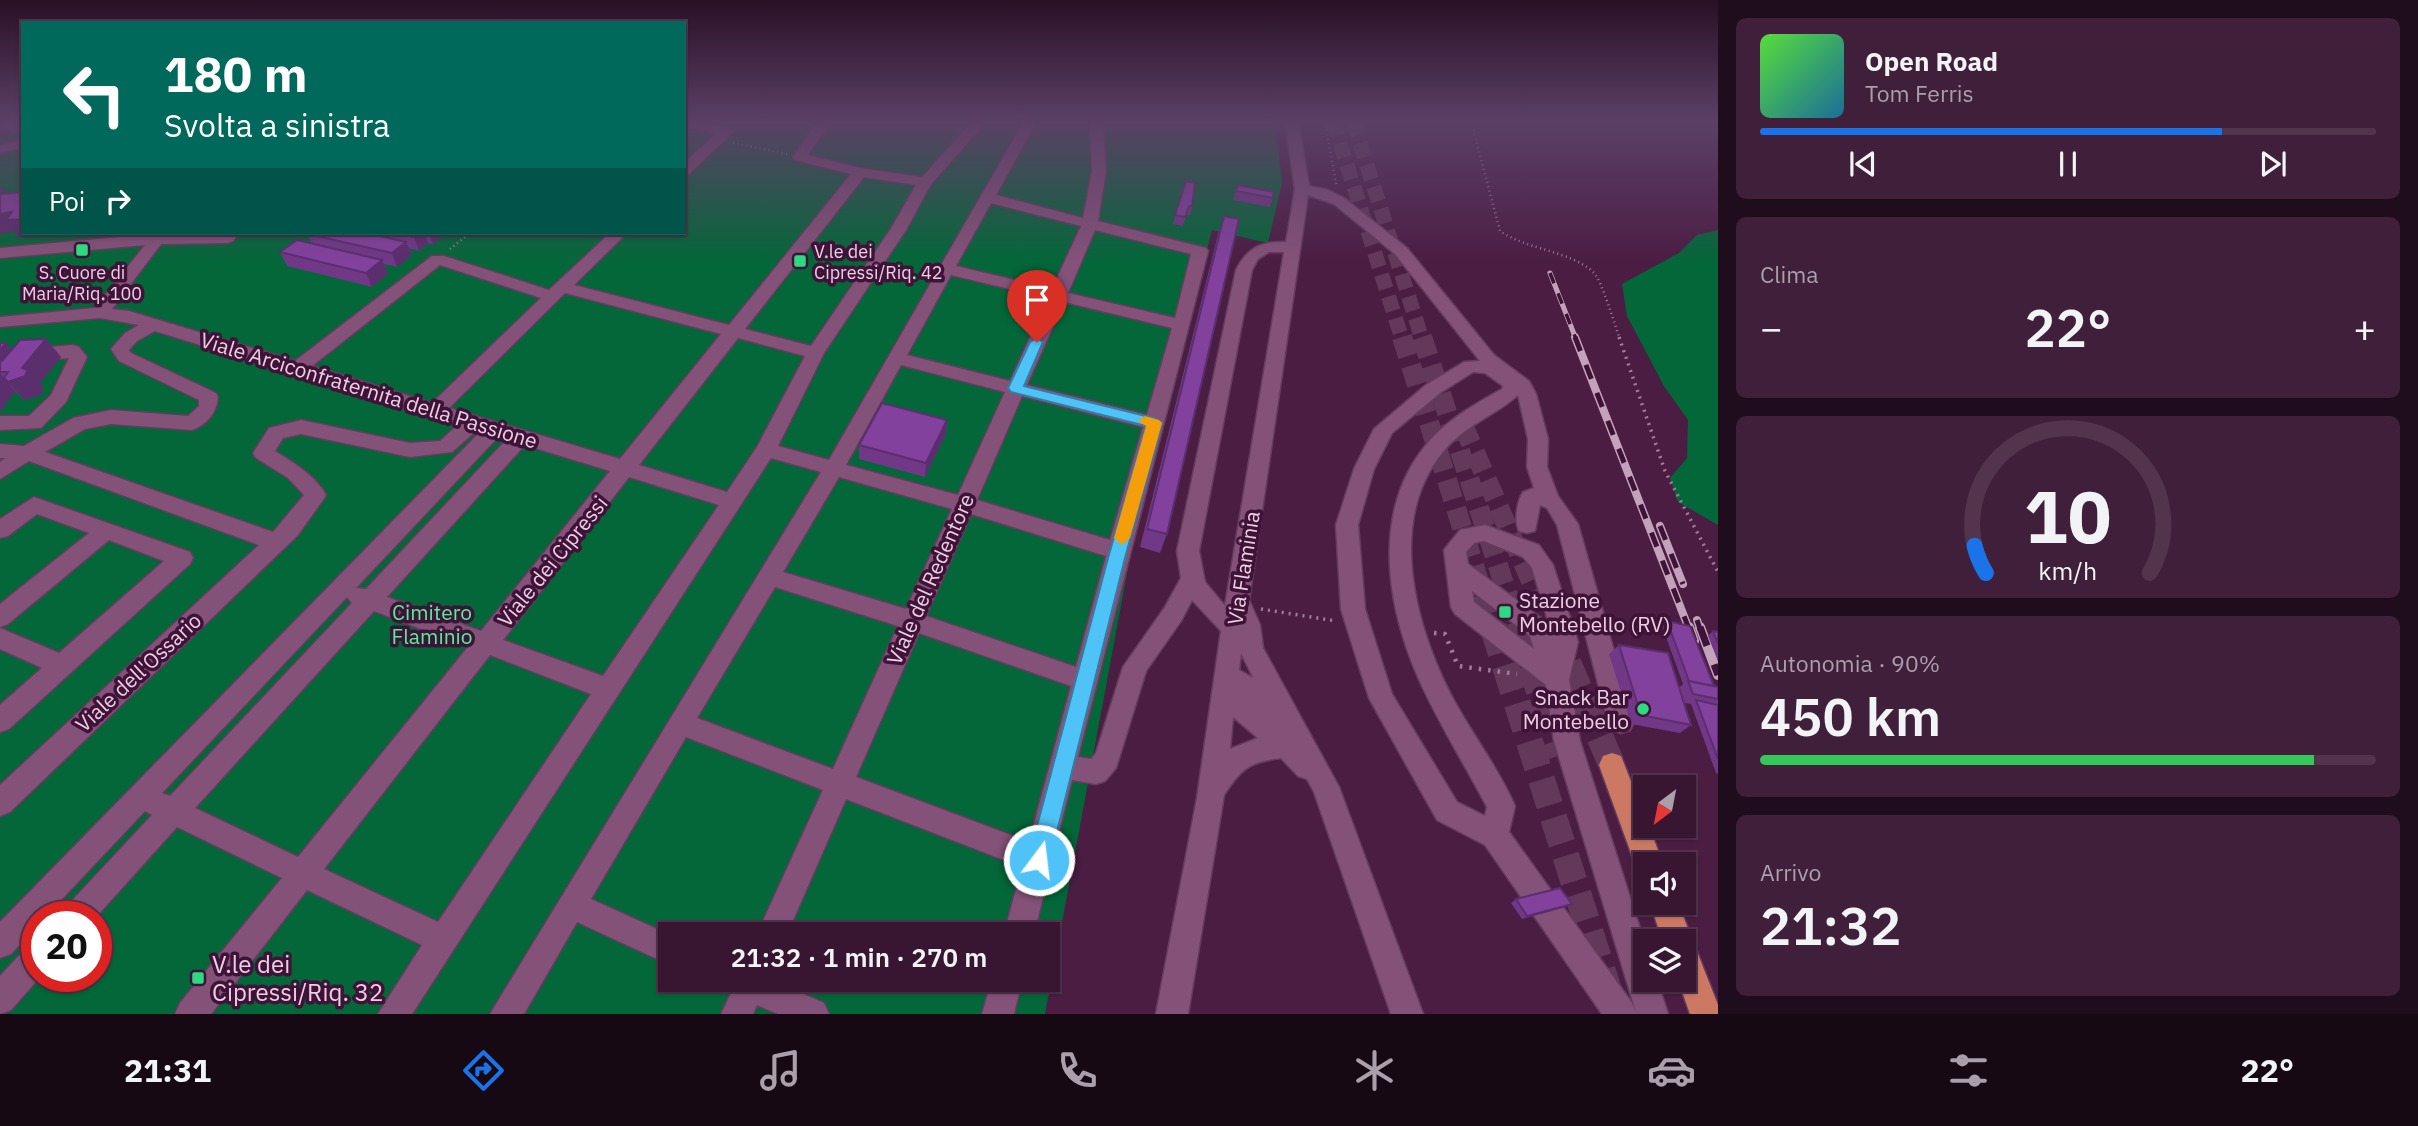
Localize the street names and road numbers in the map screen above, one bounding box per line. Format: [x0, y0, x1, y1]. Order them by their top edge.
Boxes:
street label: Viale Arciconfraternita della Passione [197, 325, 541, 455]
street label: Viale del Redentore [880, 489, 980, 669]
street label: Viale dei Cipressi [491, 490, 613, 632]
street label: Via Flaminia [1220, 509, 1266, 627]
street label: Viale dell'Ossario [69, 606, 207, 738]

